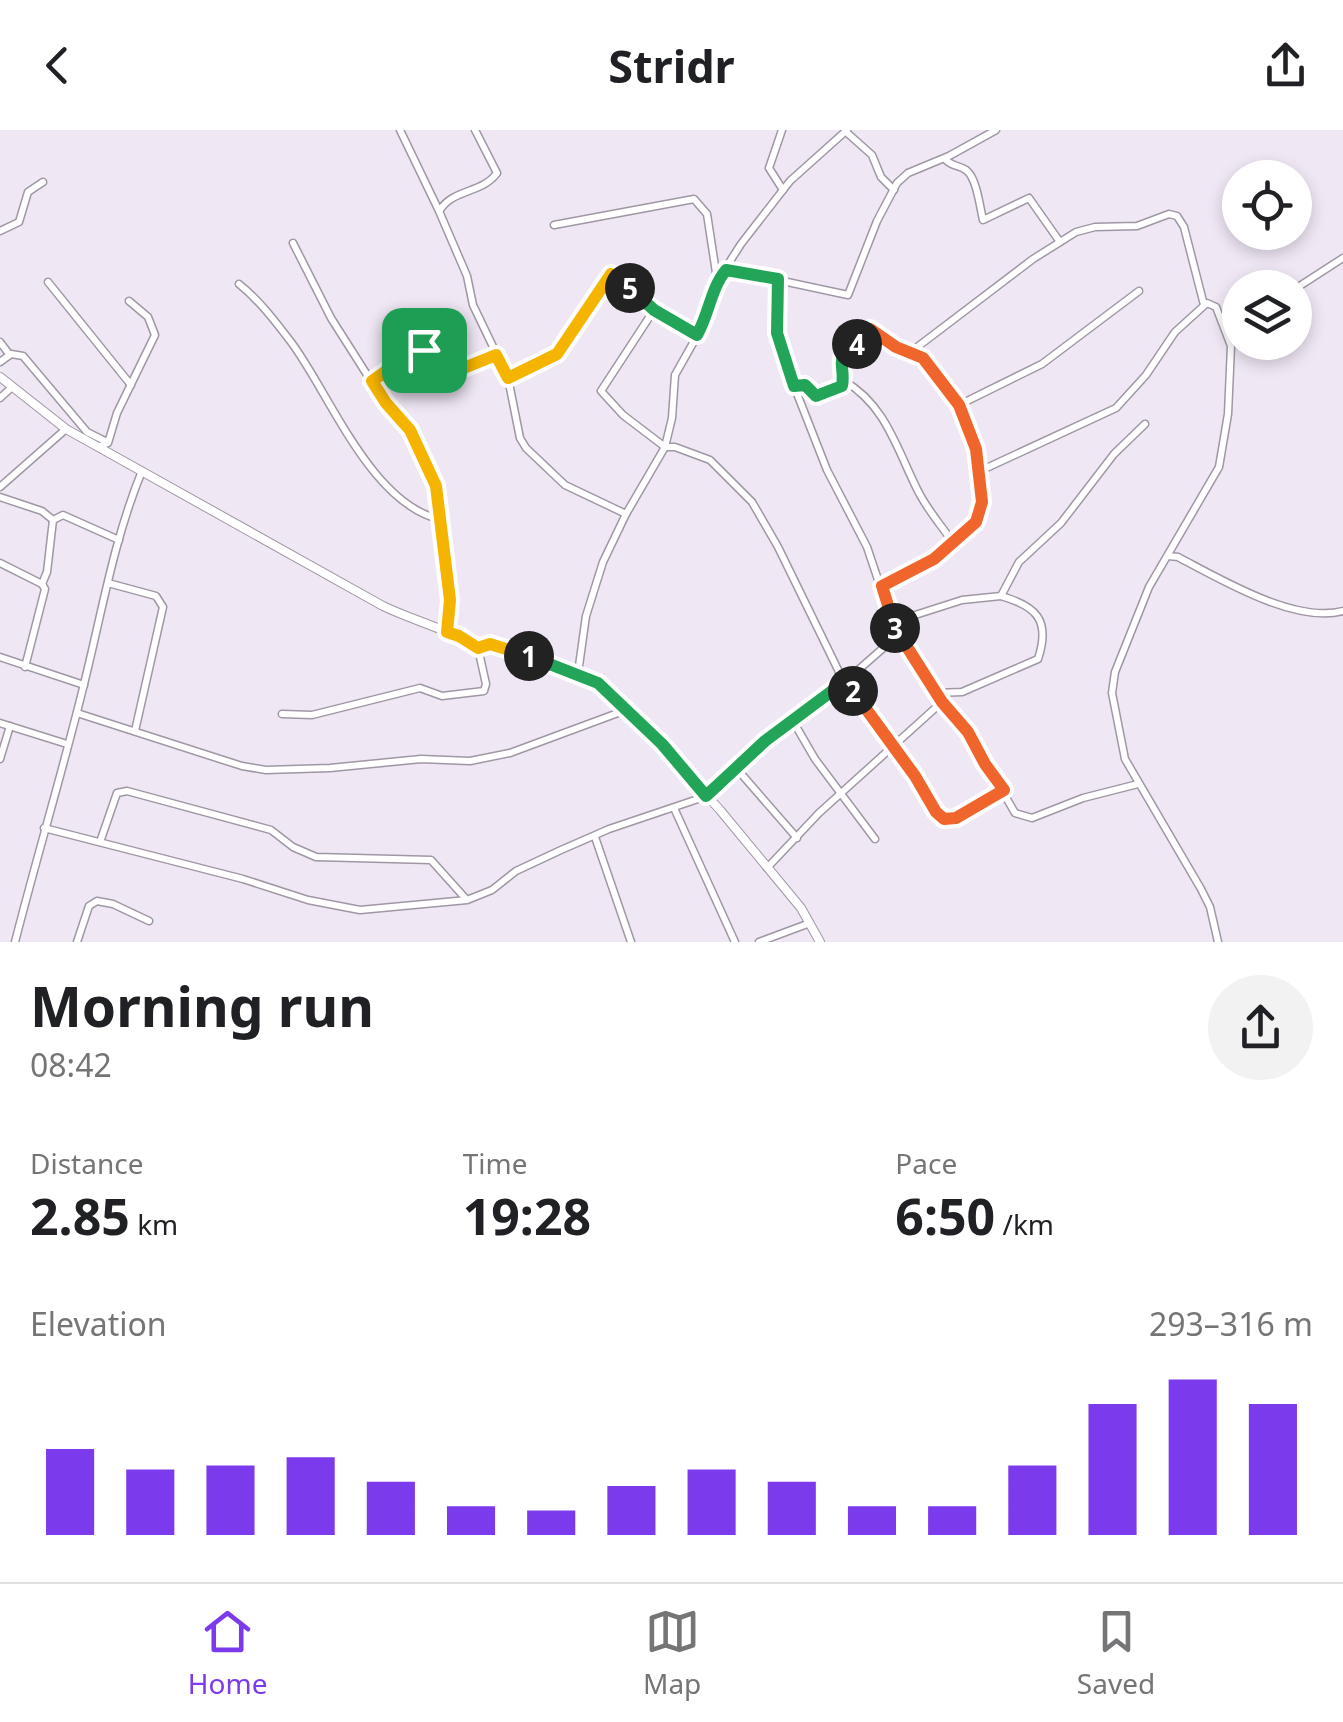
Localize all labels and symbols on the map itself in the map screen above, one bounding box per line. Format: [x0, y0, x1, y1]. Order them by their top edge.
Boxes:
pin: 5 [605, 263, 655, 313]
pin [382, 308, 467, 393]
pin: 4 [832, 319, 882, 369]
pin: 3 [870, 603, 920, 653]
pin: 1 [504, 631, 554, 681]
pin: 2 [828, 666, 878, 716]

